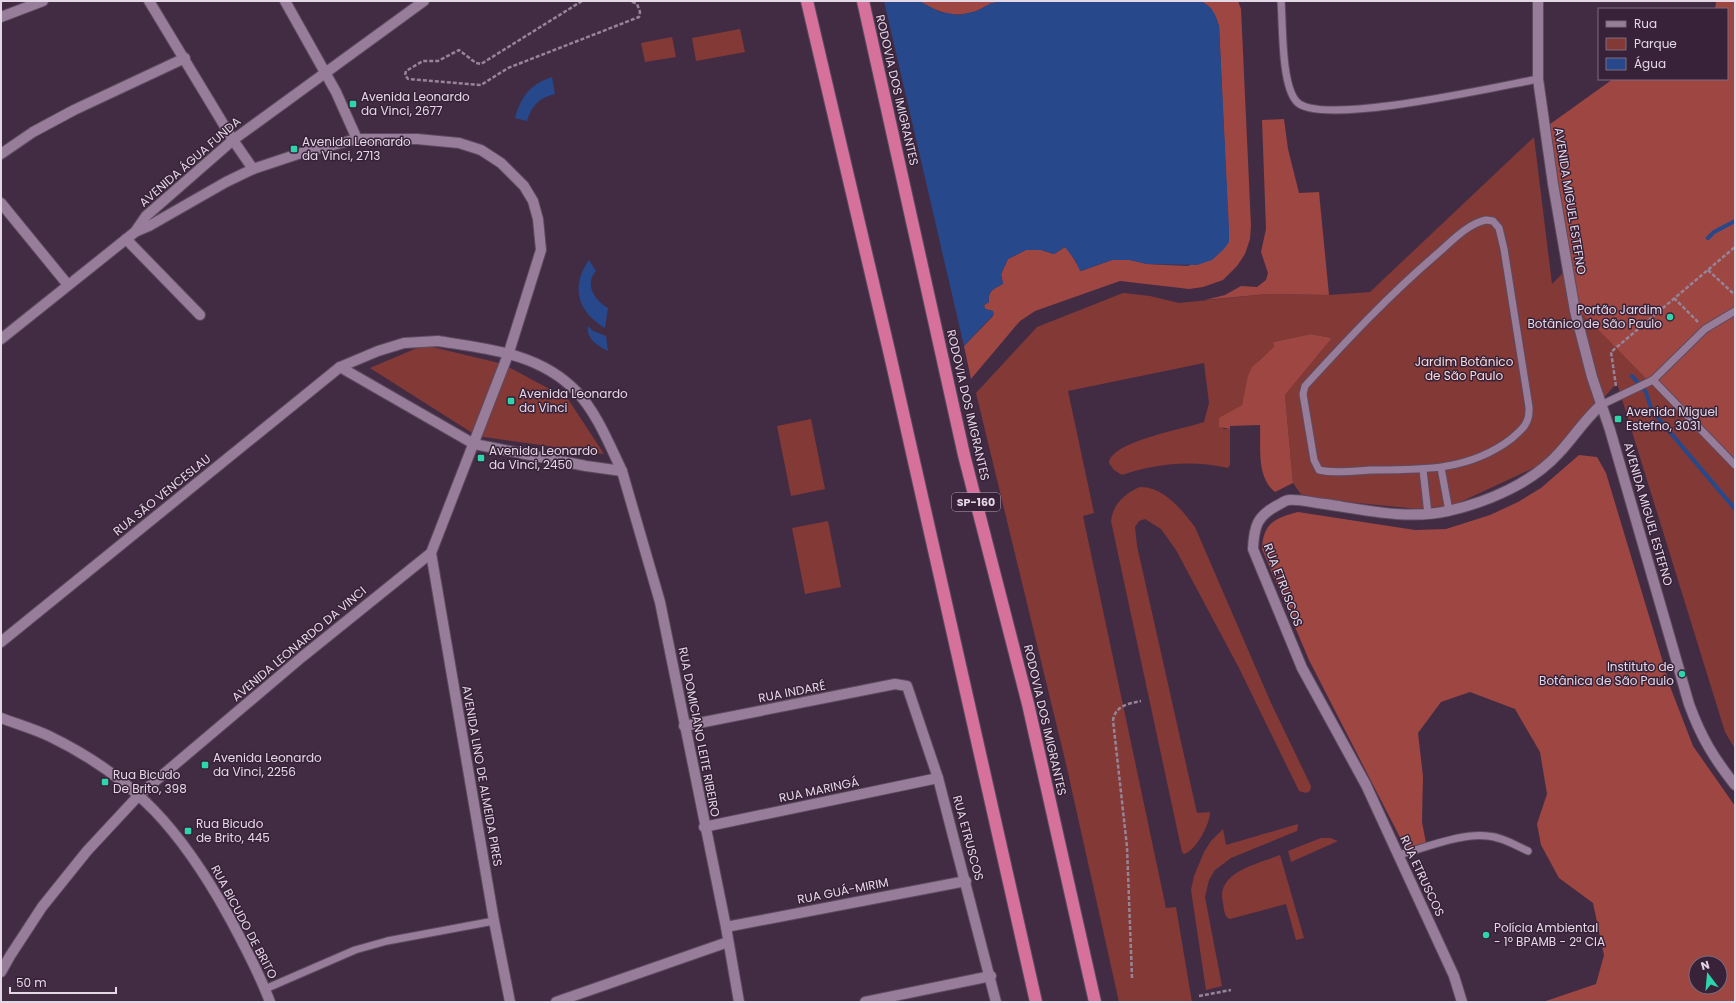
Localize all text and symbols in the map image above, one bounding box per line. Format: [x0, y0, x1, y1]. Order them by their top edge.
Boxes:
legend [1598, 8, 1728, 80]
street label: RODOVIA DOS IMIGRANTES [872, 13, 923, 167]
text: Rua [1634, 15, 1657, 32]
text: Parque [1634, 35, 1677, 52]
text: Água [1634, 55, 1666, 72]
place label: Avenida Leonardo da Vinci, 2677 [361, 88, 470, 119]
marker: Avenida Leonardo da Vinci, 2677 [348, 99, 358, 109]
street label: AVENIDA ÁGUA FUNDA [135, 113, 244, 211]
street label: AVENIDA MIGUEL ESTEFNO [1550, 126, 1591, 276]
place label: Avenida Leonardo da Vinci, 2713 [302, 133, 411, 164]
marker: Avenida Leonardo da Vinci, 2713 [289, 144, 299, 154]
place label: Portão Jardim Botânico de São Paulo [1528, 301, 1662, 332]
marker: Portão Jardim Botânico de São Paulo [1665, 312, 1675, 322]
street label: RODOVIA DOS IMIGRANTES [943, 328, 994, 482]
park label: Jardim Botânico de São Paulo [1415, 353, 1514, 384]
place label: Avenida Leonardo da Vinci [519, 385, 628, 416]
marker: Avenida Leonardo da Vinci [506, 396, 516, 406]
place label: Avenida Miguel Estefno, 3031 [1626, 403, 1718, 434]
marker: Avenida Miguel Estefno, 3031 [1613, 414, 1623, 424]
street label: AVENIDA MIGUEL ESTEFNO [1620, 440, 1677, 588]
place label: Avenida Leonardo da Vinci, 2450 [489, 442, 598, 473]
street label: RUA SÃO VENCESLAU [109, 450, 214, 539]
marker: Avenida Leonardo da Vinci, 2450 [476, 453, 486, 463]
road number: SP-160 [952, 493, 1000, 511]
street label: RUA ETRUSCOS [1260, 541, 1307, 629]
street label: AVENIDA LEONARDO DA VINCI [228, 582, 370, 705]
street label: RODOVIA DOS IMIGRANTES [1020, 643, 1071, 797]
street label: RUA DOMICIANO LEITE RIBEIRO [675, 645, 724, 818]
place label: Instituto de Botânica de São Paulo [1539, 658, 1674, 689]
marker: Instituto de Botânica de São Paulo [1677, 669, 1687, 679]
street label: RUA INDARÉ [757, 677, 827, 706]
street label: AVENIDA LINO DE ALMEIDA PIRES [458, 684, 507, 868]
place label: Avenida Leonardo da Vinci, 2256 [213, 749, 322, 780]
marker: Avenida Leonardo da Vinci, 2256 [200, 760, 210, 770]
place label: Rua Bicudo De Brito, 398 [113, 766, 187, 797]
street label: RUA MARINGÁ [777, 773, 860, 806]
marker: Rua Bicudo De Brito, 398 [100, 777, 110, 787]
street label: RUA ETRUSCOS [949, 793, 988, 882]
place label: Rua Bicudo de Brito, 445 [196, 815, 270, 846]
marker: Rua Bicudo de Brito, 445 [183, 826, 193, 836]
street label: RUA ETRUSCOS [1396, 833, 1449, 919]
street label: RUA BICUDO DE BRITO [207, 862, 282, 982]
street label: RUA GUÁ-MIRIM [796, 873, 890, 908]
place label: Polícia Ambiental - 1º BPAMB - 2ª CIA [1494, 919, 1605, 950]
marker: Polícia Ambiental - 1º BPAMB - 2ª CIA [1481, 930, 1491, 940]
north arrow [1688, 955, 1728, 995]
text: N [1699, 957, 1711, 974]
scale bar [10, 969, 116, 995]
text: 50 m [16, 974, 47, 991]

